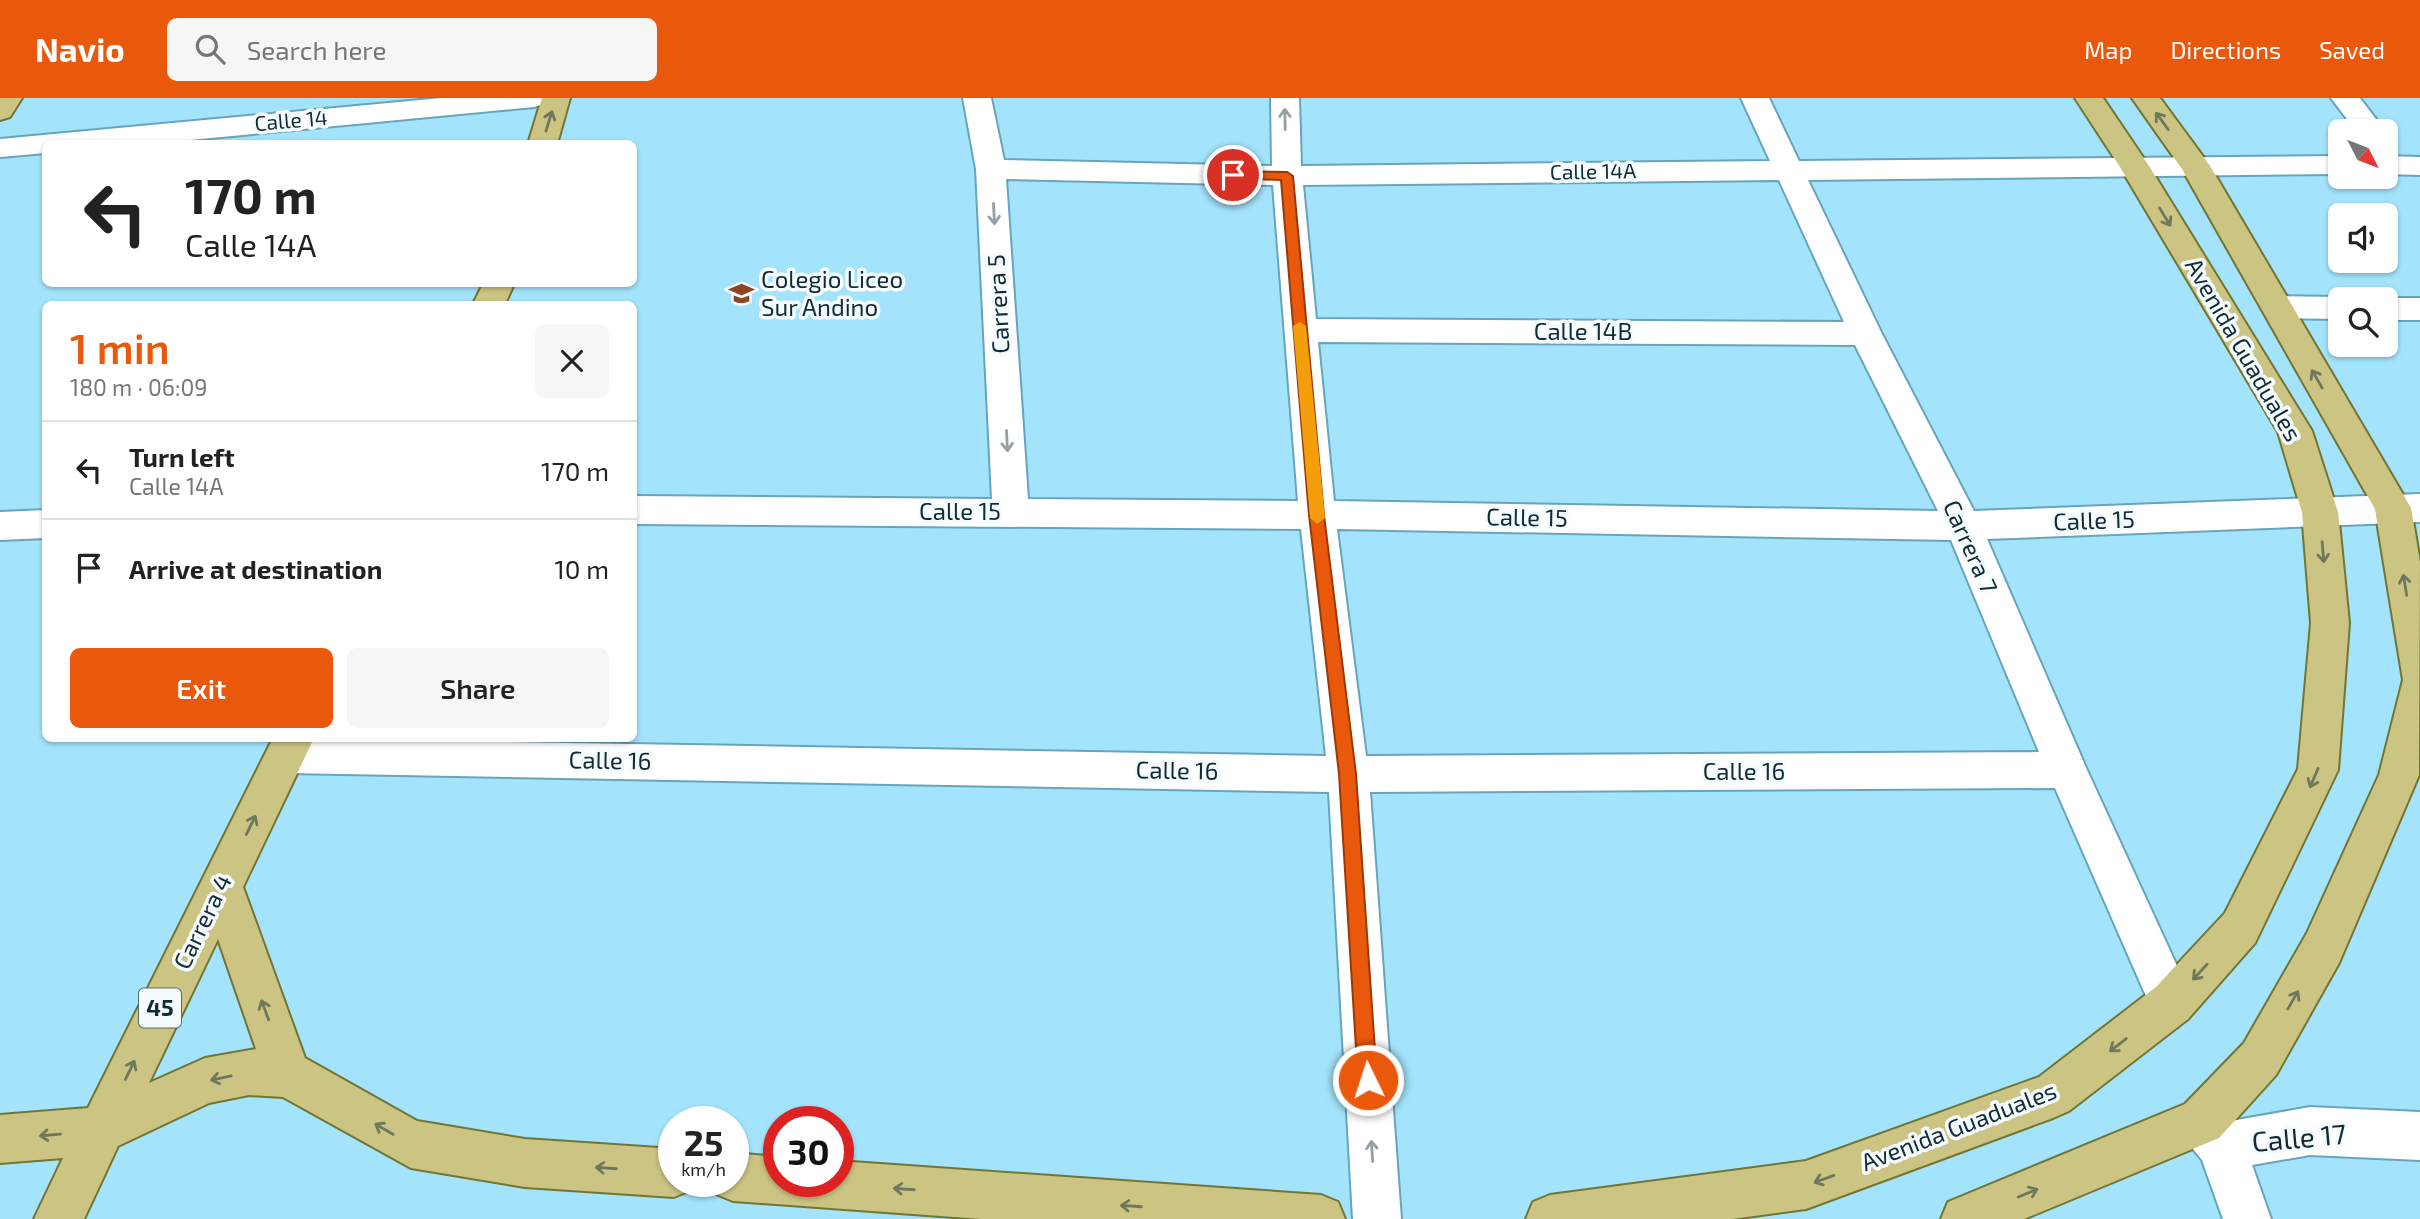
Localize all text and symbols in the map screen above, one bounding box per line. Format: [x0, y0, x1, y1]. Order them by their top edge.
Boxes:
search box [167, 18, 657, 81]
text: Navio [35, 29, 125, 69]
icon: search [191, 30, 229, 68]
text: Search here [247, 34, 386, 65]
text: Map [2084, 35, 2132, 64]
text: Directions [2170, 35, 2281, 64]
text: Saved [2319, 35, 2385, 64]
street label: Calle 14 [253, 104, 328, 135]
one-way arrow [1279, 108, 1292, 131]
one-way arrow [544, 110, 557, 132]
one-way arrow [2155, 112, 2170, 131]
north arrow [2328, 119, 2398, 189]
map controls [2328, 119, 2398, 357]
pin [1203, 145, 1263, 205]
icon: arrive [1214, 156, 1252, 194]
street label: Calle 14A [1550, 157, 1636, 184]
text: 170 m [185, 165, 317, 224]
icon: left [70, 168, 161, 259]
one-way arrow [987, 202, 1000, 225]
button: sound [2328, 203, 2398, 273]
one-way arrow [2159, 207, 2173, 227]
text: Calle 14A [185, 225, 316, 263]
street label: Avenida Guaduales [2180, 252, 2309, 446]
street label: Carrera 5 [980, 254, 1015, 355]
place label: Colegio Liceo Sur Andino [761, 264, 903, 321]
school or university icon: Colegio Liceo Sur Andino [727, 280, 755, 308]
button: search [2328, 287, 2398, 357]
street label: Calle 14B [1534, 316, 1632, 345]
text: 1 min [70, 322, 170, 372]
button: close [535, 324, 609, 398]
one-way arrow [2310, 369, 2324, 389]
text: 180 m · 06:09 [70, 373, 207, 401]
one-way arrow [1001, 429, 1014, 452]
text: Turn left [129, 441, 235, 472]
icon: left [70, 451, 108, 489]
text: 170 m [541, 455, 609, 486]
text: Calle 14A [129, 472, 223, 500]
street label: Carrera 7 [1938, 495, 2005, 598]
street label: Calle 15 [919, 496, 1001, 525]
street label: Calle 15 [1486, 501, 1568, 532]
street label: Calle 15 [2053, 504, 2135, 535]
one-way arrow [2317, 540, 2330, 563]
icon: arrive [70, 549, 108, 587]
text: Arrive at destination [129, 553, 382, 584]
text: 10 m [554, 553, 609, 584]
one-way arrow [2399, 574, 2412, 597]
button: Exit [70, 648, 333, 728]
button: Share [347, 648, 609, 728]
street label: Calle 16 [568, 744, 652, 775]
street label: Calle 16 [1135, 754, 1219, 785]
street label: Calle 16 [1703, 756, 1785, 785]
one-way arrow [2307, 766, 2320, 788]
one-way arrow [245, 815, 259, 836]
street label: Carrera 4 [166, 869, 237, 973]
one-way arrow [2192, 963, 2208, 981]
road number: 45 [139, 988, 181, 1028]
one-way arrow [2287, 990, 2301, 1010]
one-way arrow [258, 999, 270, 1021]
one-way arrow [2109, 1037, 2127, 1052]
position arrow [1331, 1043, 1405, 1117]
one-way arrow [123, 1060, 137, 1081]
one-way arrow [210, 1072, 233, 1085]
street label: Avenida Guaduales [1857, 1075, 2060, 1176]
speed limit sign: 30 [763, 1106, 854, 1197]
street label: Calle 17 [2250, 1116, 2348, 1158]
text: 25 [684, 1121, 723, 1163]
one-way arrow [374, 1122, 395, 1135]
one-way arrow [39, 1129, 61, 1142]
one-way arrow [1365, 1140, 1378, 1163]
text: km/h [681, 1158, 726, 1180]
one-way arrow [594, 1162, 617, 1175]
one-way arrow [1814, 1173, 1836, 1186]
one-way arrow [892, 1183, 915, 1196]
one-way arrow [2017, 1186, 2038, 1199]
one-way arrow [1119, 1199, 1142, 1212]

